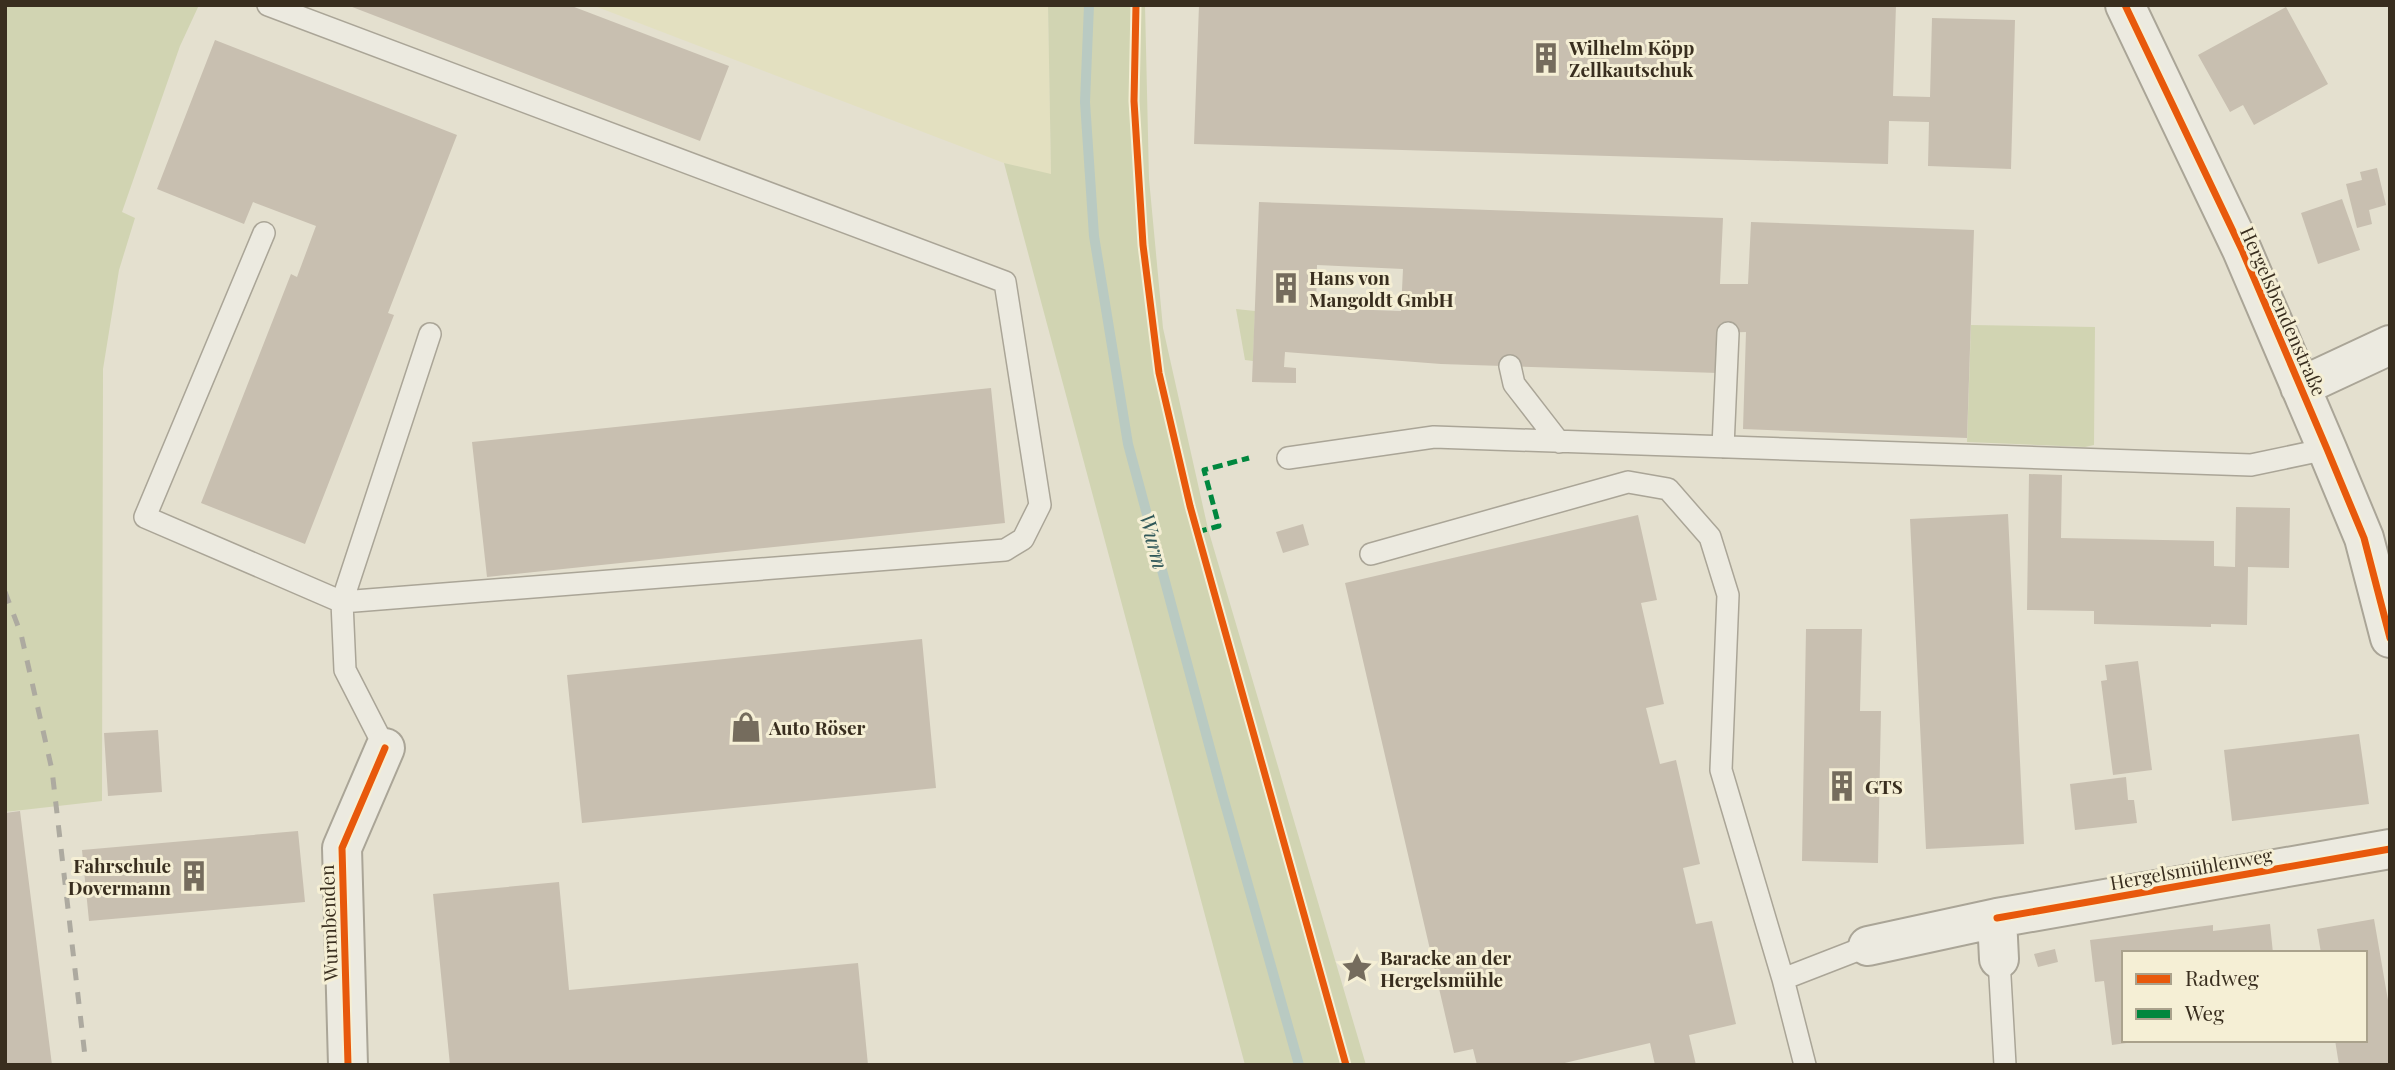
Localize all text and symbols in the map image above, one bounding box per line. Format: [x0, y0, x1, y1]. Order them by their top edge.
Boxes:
place label: Wilhelm Köpp Zellkautschuk [1568, 34, 1694, 82]
building icon: Wilhelm Köpp Zellkautschuk [1529, 41, 1563, 75]
street label: Hergelsbendenstraße [2235, 222, 2333, 400]
place label: Hans von Mangoldt GmbH [1309, 264, 1454, 312]
building icon: Hans von Mangoldt GmbH [1269, 271, 1303, 305]
water label: Wurm [1134, 510, 1176, 572]
shop icon: Auto Röser [729, 710, 763, 744]
place label: Auto Röser [768, 714, 866, 740]
building icon: GTS [1825, 769, 1859, 803]
place label: GTS [1865, 773, 1903, 799]
street label: Hergelsmühlenweg [2108, 841, 2274, 895]
place label: Fahrschule Dovermann [68, 852, 171, 900]
building icon: Fahrschule Dovermann [177, 859, 211, 893]
street label: Wurmbenden [313, 864, 343, 983]
place label: Baracke an der Hergelsmühle [1380, 944, 1511, 992]
place icon: Baracke an der Hergelsmühle [1340, 951, 1374, 985]
legend [2122, 951, 2367, 1042]
text: Radweg [2185, 963, 2259, 991]
text: Weg [2184, 998, 2224, 1026]

